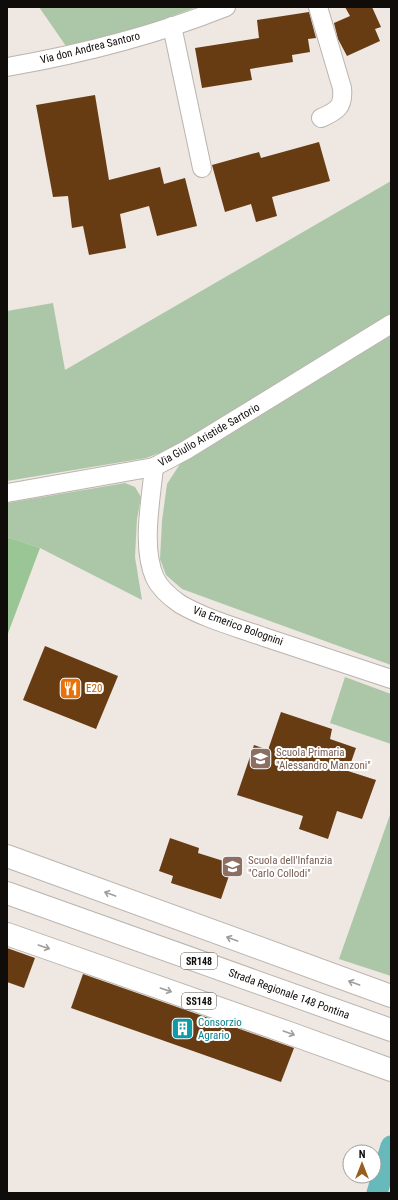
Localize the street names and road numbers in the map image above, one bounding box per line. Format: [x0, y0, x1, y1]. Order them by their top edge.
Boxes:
street label: Via don Andrea Santoro [39, 29, 142, 67]
street label: Via Giulio Aristide Sartorio [156, 400, 262, 469]
street label: Via Emerico Bolognini [191, 604, 285, 648]
road number: SR148 [181, 953, 217, 969]
street label: Strada Regionale 148 Pontina [227, 966, 351, 1022]
road number: SS148 [182, 993, 216, 1009]

